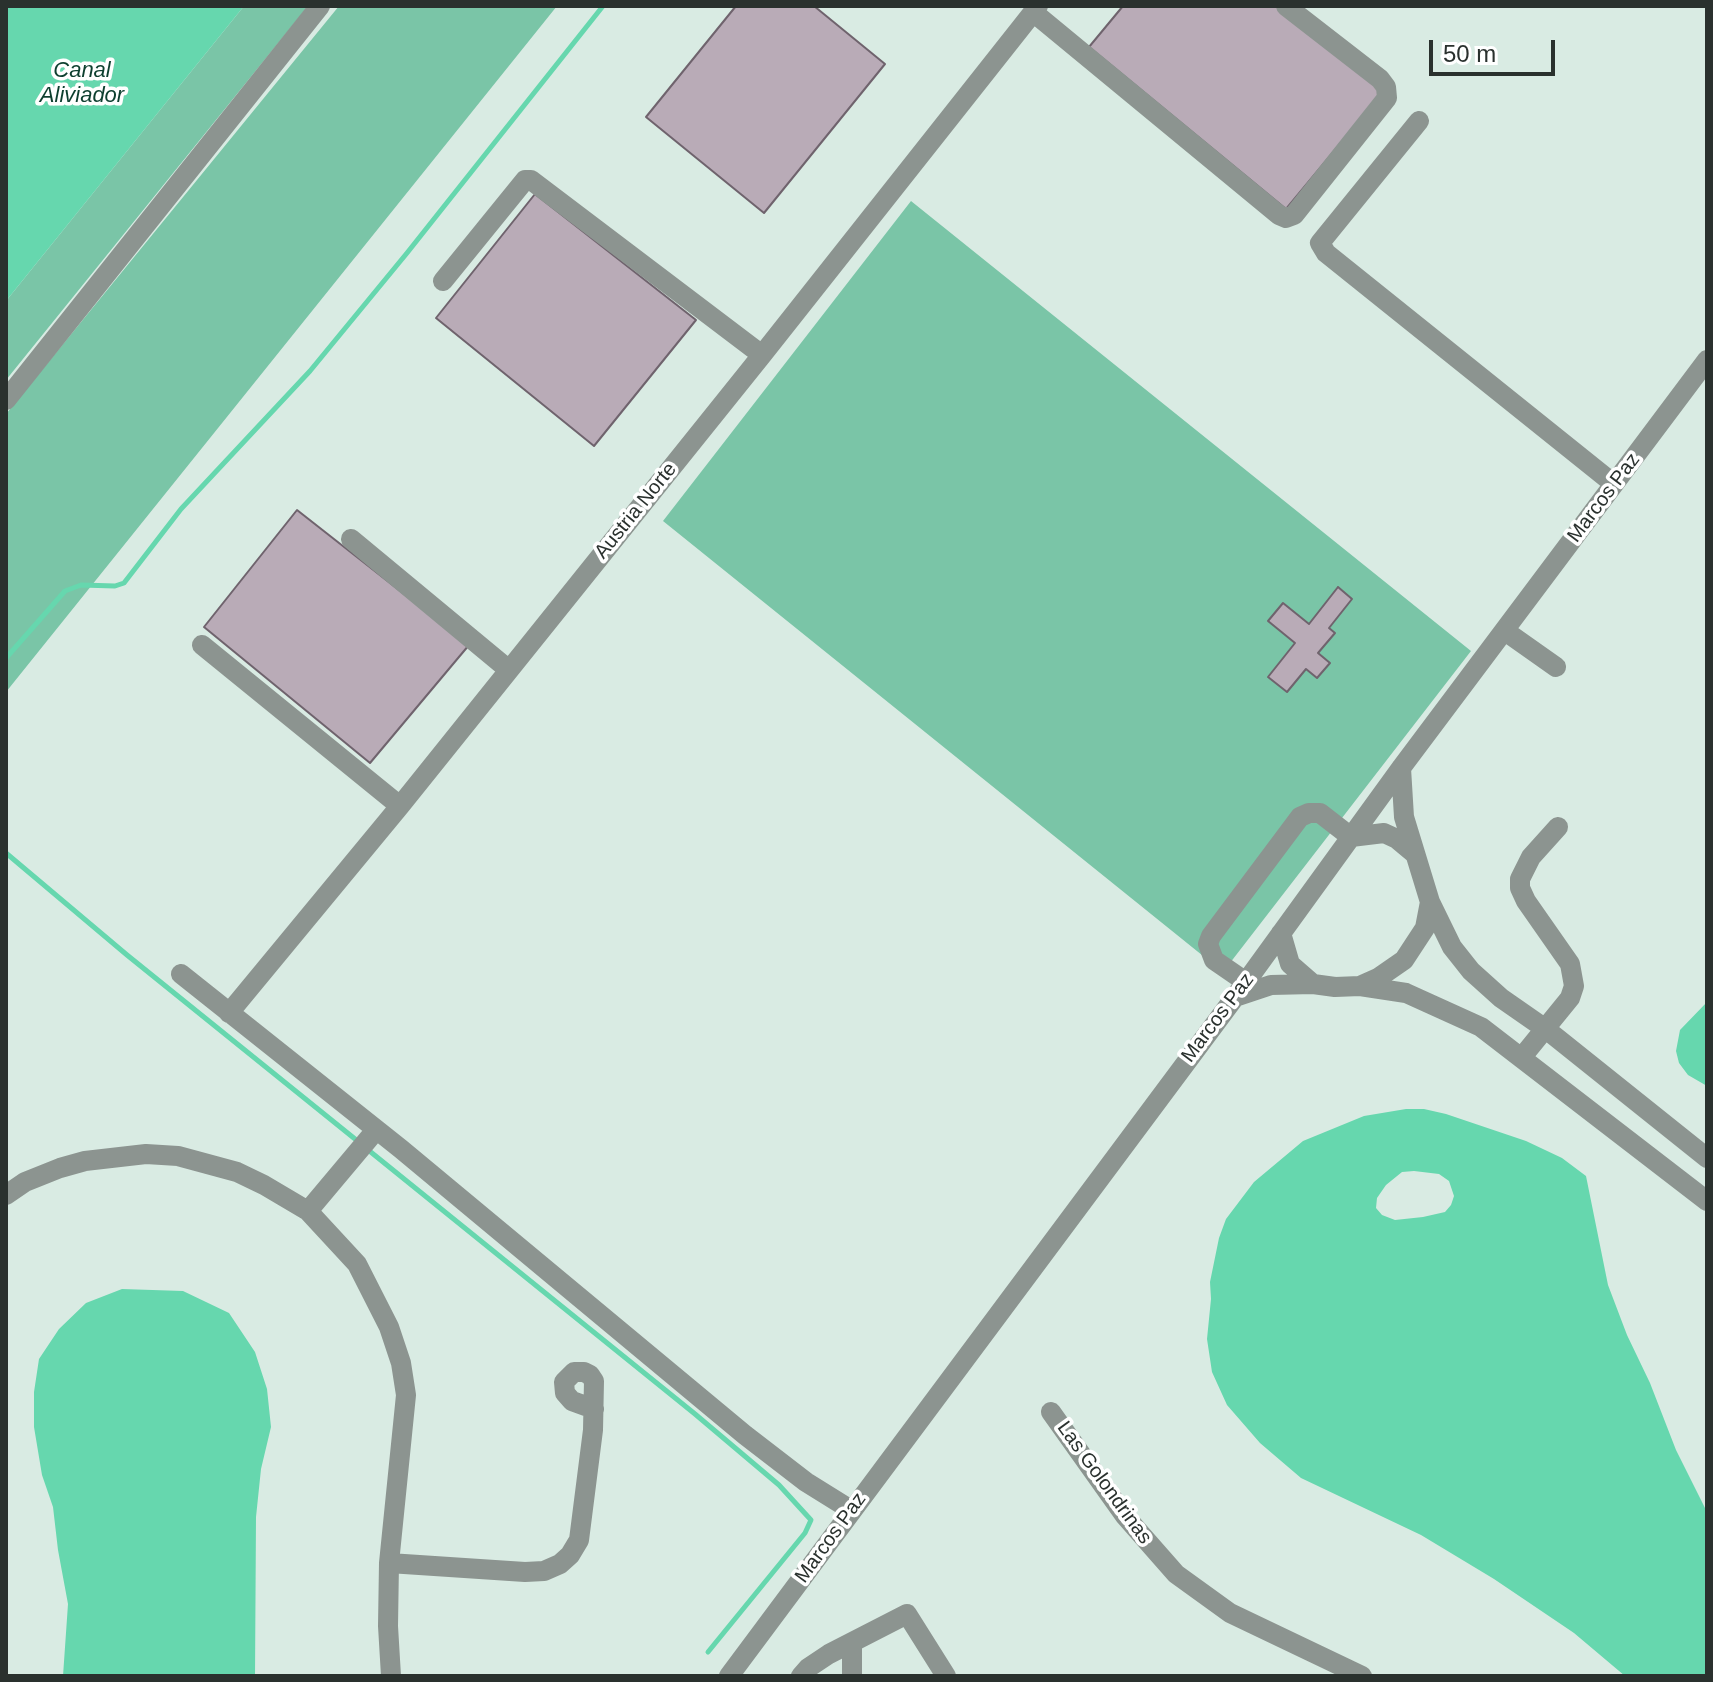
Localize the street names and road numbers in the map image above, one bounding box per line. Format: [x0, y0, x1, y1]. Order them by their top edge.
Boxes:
street label: Marcos Paz [1563, 449, 1645, 547]
street label: Austria Norte [590, 458, 682, 564]
street label: Marcos Paz [1177, 969, 1259, 1067]
street label: Las Golondrinas [1051, 1417, 1157, 1549]
street label: Marcos Paz [790, 1488, 872, 1588]

